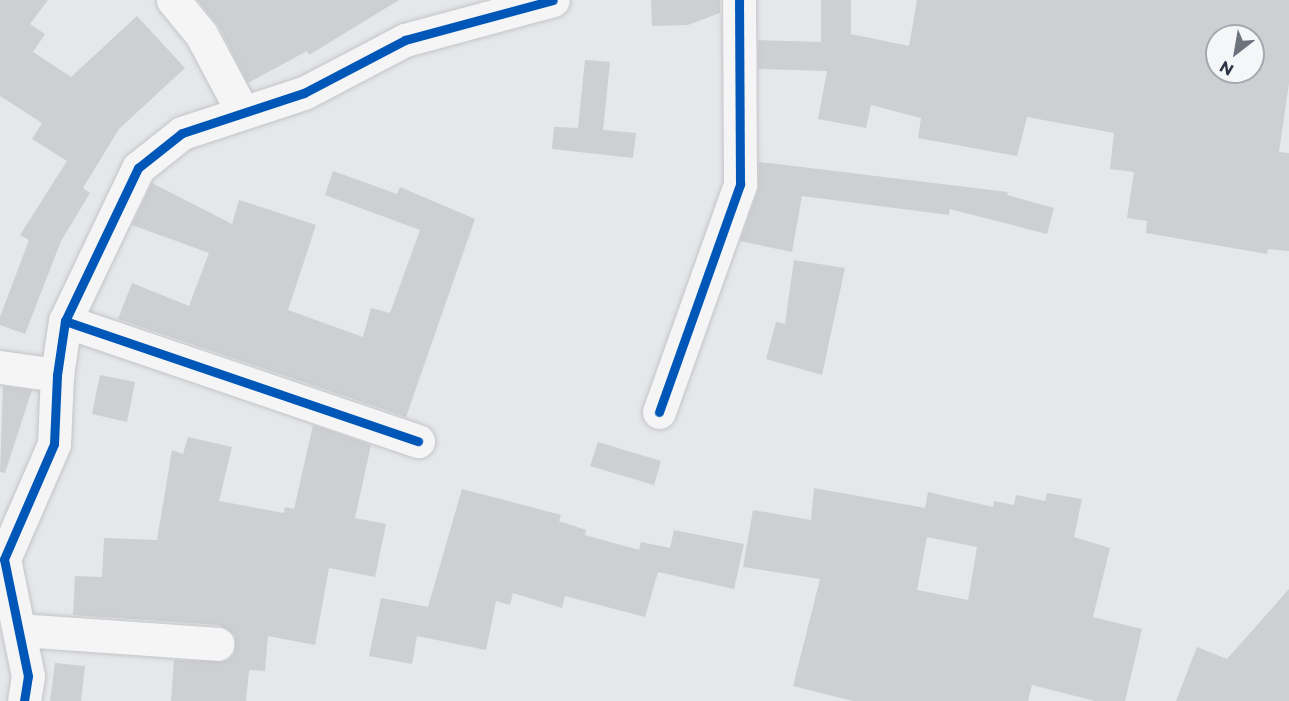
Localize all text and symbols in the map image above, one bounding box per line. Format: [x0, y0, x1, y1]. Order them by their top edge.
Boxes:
north arrow [1205, 24, 1265, 84]
text: N [1216, 57, 1237, 80]

